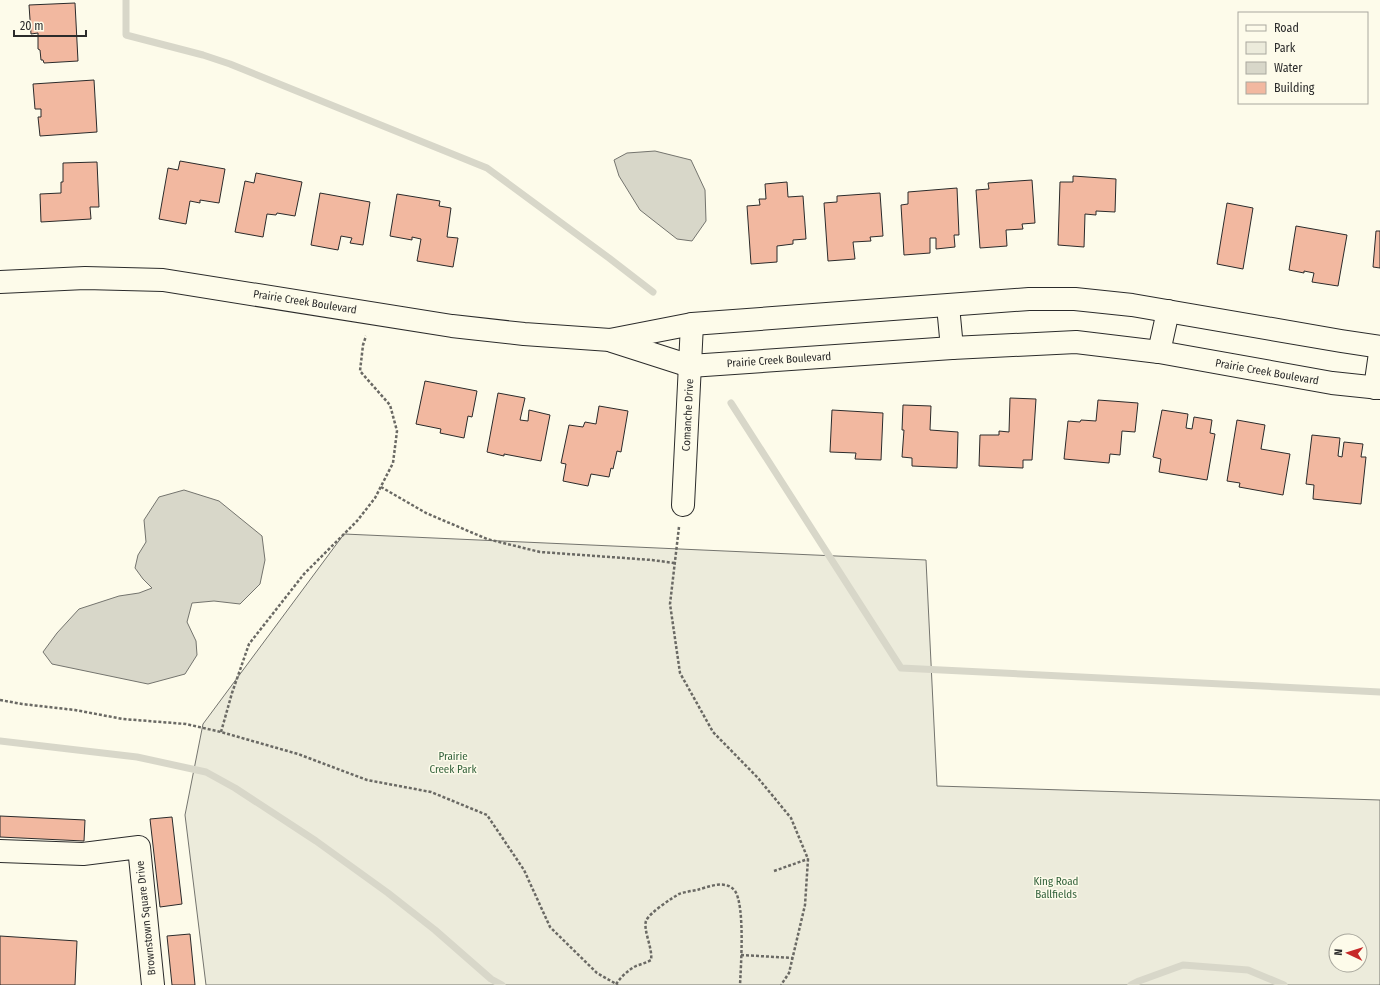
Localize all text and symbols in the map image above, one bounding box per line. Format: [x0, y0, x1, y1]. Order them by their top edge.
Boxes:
scale bar [14, 12, 86, 38]
legend [1238, 12, 1368, 104]
text: 20 m [20, 19, 44, 33]
text: Road [1274, 21, 1299, 35]
text: Park [1274, 41, 1296, 55]
text: Water [1274, 61, 1303, 75]
text: Building [1274, 81, 1315, 95]
street label: Prairie Creek Boulevard [252, 287, 358, 317]
street label: Prairie Creek Boulevard [726, 350, 832, 370]
street label: Prairie Creek Boulevard [1214, 357, 1320, 387]
street label: Comanche Drive [680, 378, 696, 452]
park label: Prairie Creek Park [429, 750, 477, 776]
street label: Brownstown Square Drive [134, 860, 158, 976]
park label: King Road Ballfields [1034, 875, 1078, 901]
north arrow [1328, 933, 1368, 973]
text: N [1332, 949, 1345, 956]

